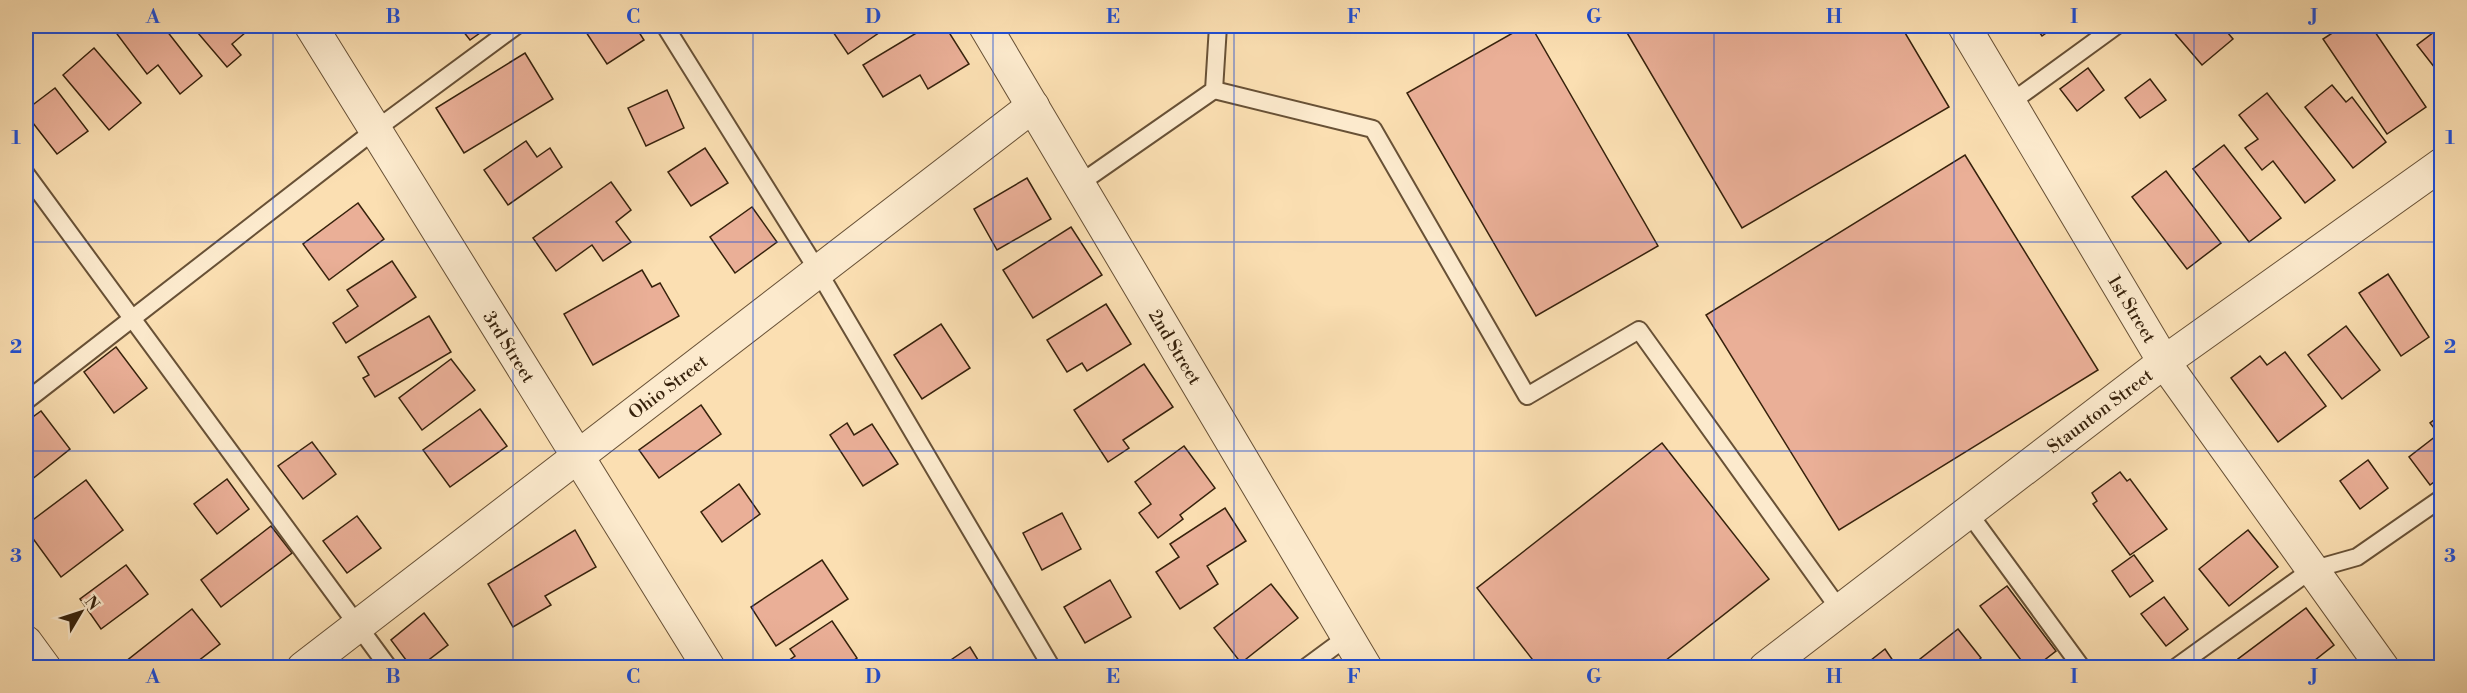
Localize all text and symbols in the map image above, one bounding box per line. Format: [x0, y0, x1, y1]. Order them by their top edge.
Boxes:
text: A [145, 5, 161, 30]
text: B [385, 5, 401, 30]
text: C [626, 5, 640, 30]
text: D [865, 5, 881, 30]
text: E [1106, 5, 1120, 30]
text: F [1347, 5, 1361, 30]
text: G [1586, 5, 1602, 30]
text: H [1826, 5, 1843, 30]
text: I [2070, 5, 2078, 30]
text: J [2307, 5, 2318, 30]
text: 1 [11, 126, 21, 151]
text: 1 [2445, 126, 2455, 151]
street label: 1st Street [2102, 271, 2161, 348]
street label: 2nd Street [1143, 305, 1206, 390]
street label: 3rd Street [478, 307, 540, 388]
text: 2 [10, 335, 22, 360]
text: 2 [2444, 335, 2456, 360]
street label: Ohio Street [624, 350, 713, 425]
street label: Staunton Street [2043, 364, 2158, 459]
text: 3 [10, 544, 22, 569]
text: 3 [2444, 544, 2456, 569]
north arrow [51, 582, 111, 642]
text: N [80, 592, 104, 615]
text: A [145, 665, 161, 690]
text: B [385, 665, 401, 690]
text: C [626, 665, 640, 690]
text: D [865, 665, 881, 690]
text: E [1106, 665, 1120, 690]
text: F [1347, 665, 1361, 690]
text: G [1586, 665, 1602, 690]
text: H [1826, 665, 1843, 690]
text: I [2070, 665, 2078, 690]
text: J [2307, 665, 2318, 690]

